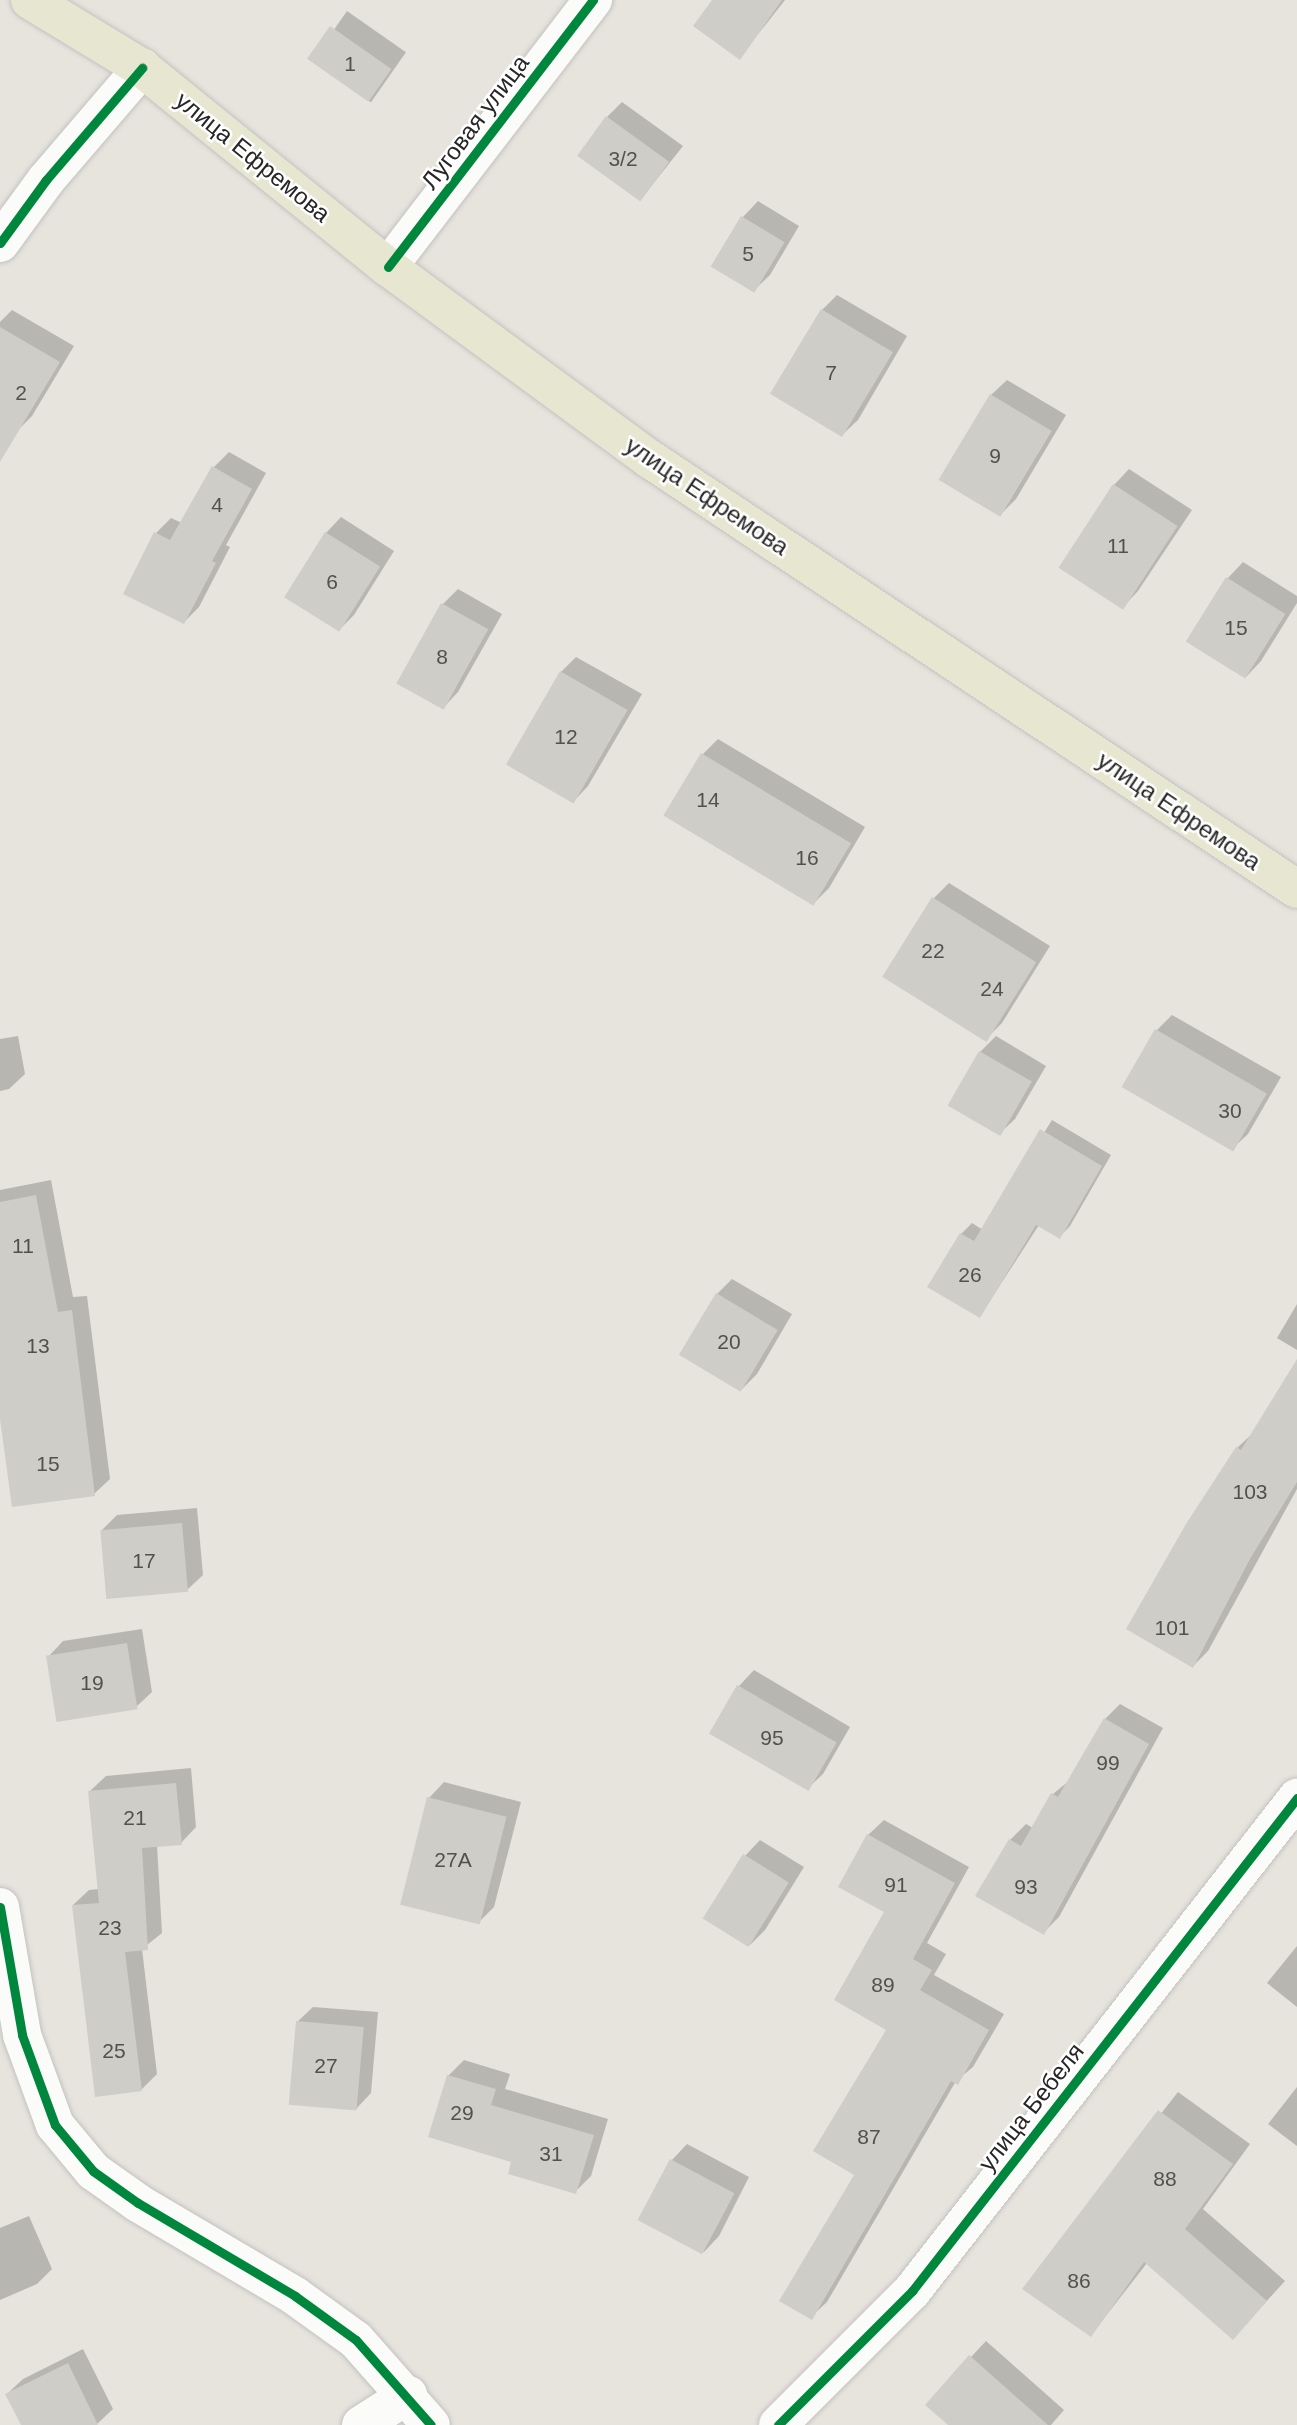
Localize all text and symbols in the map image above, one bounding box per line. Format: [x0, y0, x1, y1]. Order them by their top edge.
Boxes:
street label: Луговая улица [415, 49, 535, 195]
house number: 1 [344, 51, 356, 77]
street label: улица Ефремова [170, 86, 336, 228]
house number: 3/2 [608, 146, 638, 172]
house number: 5 [742, 241, 754, 267]
house number: 7 [825, 360, 837, 386]
house number: 2 [15, 380, 27, 406]
street label: улица Ефремова [620, 431, 794, 561]
house number: 9 [989, 443, 1001, 469]
house number: 4 [211, 492, 223, 518]
house number: 11 [1107, 533, 1129, 559]
house number: 6 [326, 569, 338, 595]
house number: 15 [1224, 615, 1248, 641]
house number: 8 [436, 644, 448, 670]
house number: 12 [554, 724, 578, 750]
street label: улица Ефремова [1092, 746, 1266, 876]
house number: 14 [696, 787, 720, 813]
house number: 16 [795, 845, 819, 871]
house number: 22 [921, 938, 945, 964]
house number: 24 [980, 976, 1004, 1002]
house number: 30 [1218, 1098, 1242, 1124]
house number: 11 [12, 1233, 34, 1259]
house number: 26 [958, 1262, 982, 1288]
house number: 20 [717, 1329, 741, 1355]
house number: 13 [26, 1333, 50, 1359]
house number: 15 [36, 1451, 60, 1477]
house number: 103 [1232, 1479, 1268, 1505]
house number: 17 [132, 1548, 156, 1574]
house number: 101 [1154, 1615, 1190, 1641]
house number: 19 [80, 1670, 104, 1696]
house number: 95 [760, 1725, 784, 1751]
house number: 99 [1096, 1750, 1120, 1776]
house number: 21 [123, 1805, 147, 1831]
house number: 27А [434, 1847, 472, 1873]
house number: 91 [884, 1872, 908, 1898]
house number: 93 [1014, 1874, 1038, 1900]
house number: 23 [98, 1915, 122, 1941]
house number: 89 [871, 1972, 895, 1998]
street label: улица Бебеля [972, 2037, 1090, 2177]
house number: 25 [102, 2038, 126, 2064]
house number: 27 [314, 2053, 338, 2079]
house number: 29 [450, 2100, 474, 2126]
house number: 87 [857, 2124, 881, 2150]
house number: 31 [539, 2141, 563, 2167]
house number: 88 [1153, 2166, 1177, 2192]
house number: 86 [1067, 2268, 1091, 2294]

